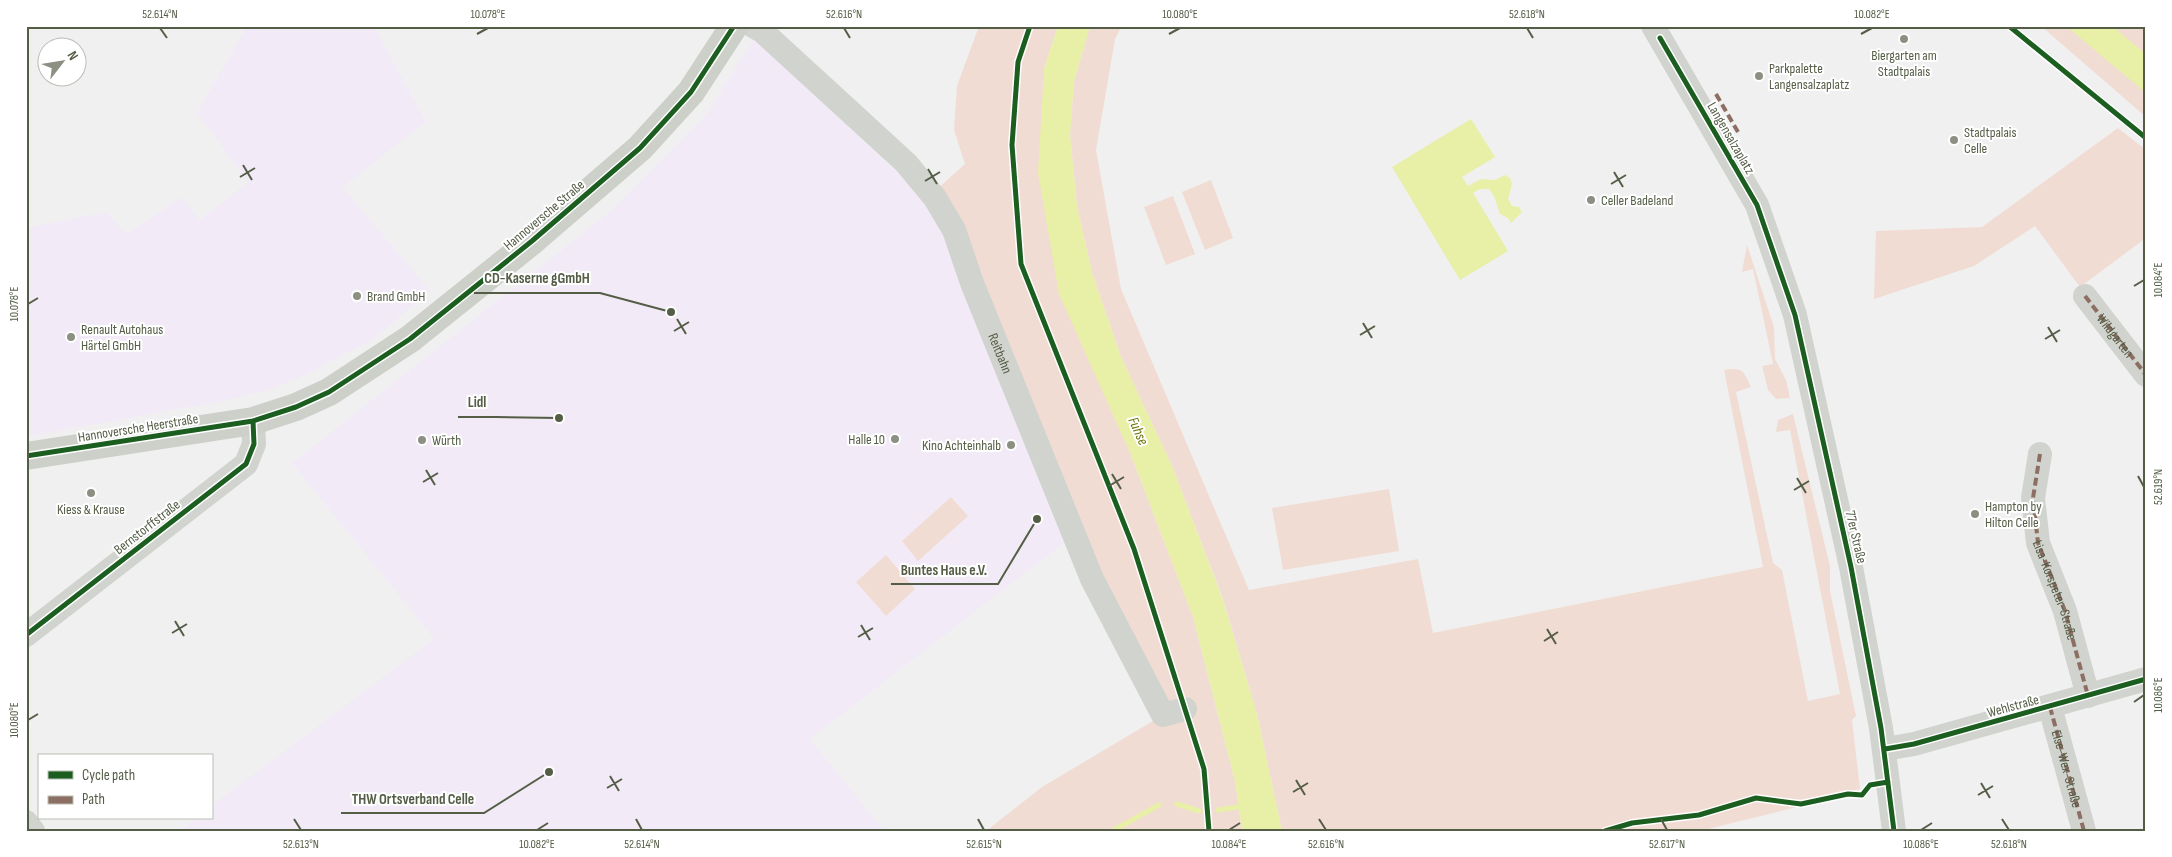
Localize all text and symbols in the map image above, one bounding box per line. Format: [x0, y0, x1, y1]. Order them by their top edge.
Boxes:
text: 52.614°N [142, 7, 178, 22]
text: 10.078°E [471, 7, 505, 22]
text: 52.616°N [826, 7, 862, 22]
text: 10.080°E [1162, 7, 1198, 22]
text: 52.618°N [1509, 7, 1545, 22]
text: 10.082°E [1854, 7, 1890, 22]
marker: Biergarten am Stadtpalais [1898, 33, 1910, 45]
north arrow [38, 38, 88, 88]
place label: Biergarten am Stadtpalais [1871, 47, 1937, 80]
text: N [64, 48, 82, 63]
place label: Parkpalette Langensalzaplatz [1769, 60, 1849, 93]
marker: Parkpalette Langensalzaplatz [1753, 70, 1765, 82]
street label: Langensalzaplatz [1704, 99, 1758, 177]
place label: Stadtpalais Celle [1964, 124, 2017, 157]
marker: Stadtpalais Celle [1948, 134, 1960, 146]
street label: Hannoversche Straße [500, 176, 588, 254]
place label: Celler Badeland [1601, 192, 1673, 209]
marker: Celler Badeland [1585, 194, 1597, 206]
text: 10.084°E [2151, 262, 2166, 298]
callout: CD-Kaserne gGmbH [474, 263, 600, 293]
text: CD-Kaserne gGmbH [484, 269, 590, 288]
text: 10.078°E [7, 287, 22, 321]
place label: Brand GmbH [367, 288, 425, 305]
marker: Brand GmbH [351, 290, 363, 302]
street label: Wildgarten [2093, 310, 2138, 361]
place label: Renault Autohaus Härtel GmbH [81, 321, 163, 354]
street label: Reitbahn [985, 330, 1016, 376]
marker: Renault Autohaus Härtel GmbH [65, 331, 77, 343]
callout: Lidl [458, 387, 496, 417]
text: Lidl [468, 393, 486, 412]
street label: Hannoversche Heerstraße [77, 410, 199, 446]
water label: Fuhse [1123, 414, 1153, 448]
place label: Halle 10 [848, 431, 885, 448]
place label: Würth [432, 432, 461, 449]
marker: Halle 10 [889, 433, 901, 445]
marker: Würth [416, 434, 428, 446]
place label: Kino Achteinhalb [922, 437, 1001, 454]
marker: Kino Achteinhalb [1005, 439, 1017, 451]
text: 52.619°N [2151, 469, 2166, 505]
marker: Kiess & Krause [85, 487, 97, 499]
street label: Bernstorffstraße [111, 496, 183, 558]
place label: Hampton by Hilton Celle [1985, 498, 2042, 531]
place label: Kiess & Krause [57, 501, 125, 518]
marker: Hampton by Hilton Celle [1969, 508, 1981, 520]
street label: 77er Straße [1842, 509, 1870, 565]
street label: Lisa-Korspeter-Straße [2029, 538, 2081, 642]
callout: Buntes Haus e.V. [891, 554, 998, 584]
text: Buntes Haus e.V. [901, 561, 987, 580]
text: 10.086°E [2151, 677, 2166, 713]
street label: Wehlstraße [1985, 691, 2041, 721]
text: 10.080°E [7, 702, 22, 738]
street label: Else-Wex-Straße [2048, 728, 2086, 809]
legend [38, 754, 212, 820]
text: Cycle path [82, 766, 135, 785]
callout: THW Ortsverband Celle [341, 783, 484, 813]
text: Path [82, 790, 105, 809]
text: THW Ortsverband Celle [352, 790, 474, 809]
text: 52.613°N [283, 837, 319, 852]
text: 10.082°E [519, 837, 555, 852]
text: 52.614°N [624, 837, 660, 852]
text: 52.615°N [966, 837, 1002, 852]
text: 10.084°E [1211, 837, 1247, 852]
text: 52.616°N [1308, 837, 1344, 852]
text: 52.617°N [1649, 837, 1685, 852]
text: 10.086°E [1903, 837, 1939, 852]
text: 52.618°N [1991, 837, 2027, 852]

